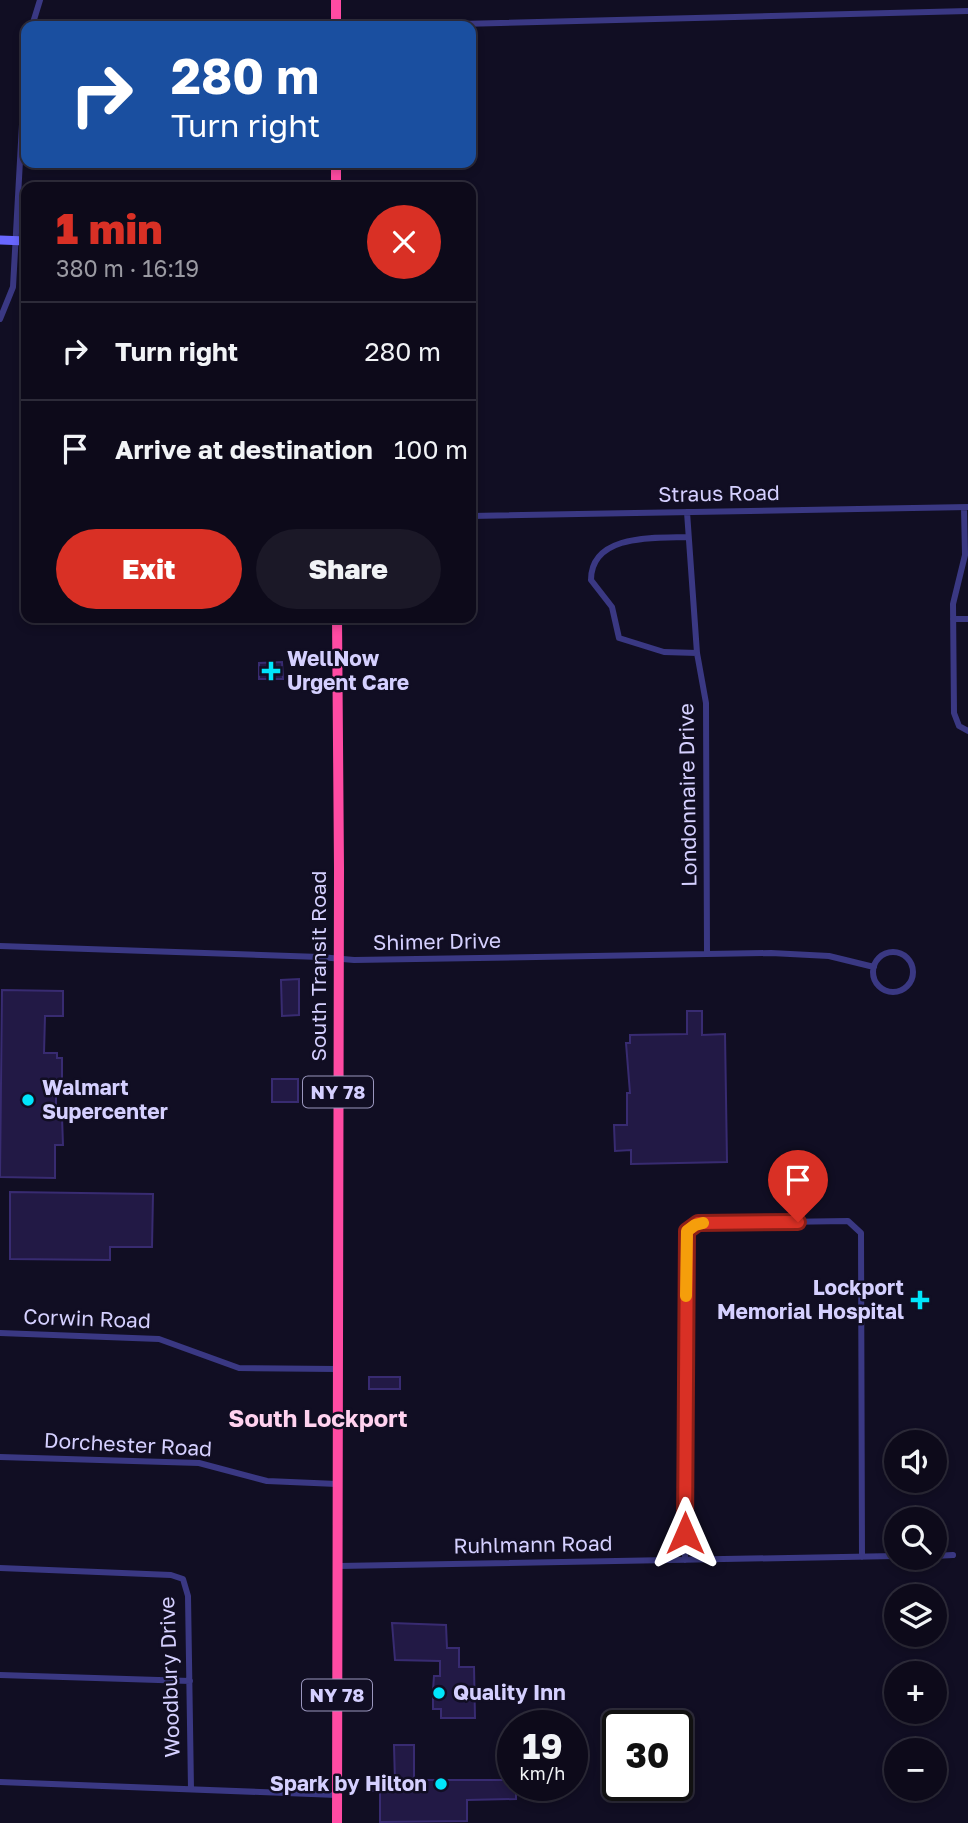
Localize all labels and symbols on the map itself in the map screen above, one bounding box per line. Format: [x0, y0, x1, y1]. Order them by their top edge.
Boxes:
street label: Straus Road [658, 479, 780, 507]
place label: WellNow Urgent Care [287, 645, 409, 695]
marker: WellNow Urgent Care [261, 661, 281, 681]
street label: Londonnaire Drive [672, 703, 702, 887]
street label: South Transit Road [305, 870, 331, 1062]
street label: Shimer Drive [373, 927, 501, 955]
place label: Walmart Supercenter [42, 1074, 168, 1124]
road number: NY 78 [303, 1076, 373, 1108]
marker: Walmart Supercenter [20, 1092, 36, 1108]
pin [768, 1150, 828, 1222]
place label: Lockport Memorial Hospital [717, 1274, 904, 1324]
marker: Lockport Memorial Hospital [910, 1290, 930, 1310]
street label: Corwin Road [23, 1303, 151, 1333]
district label: South Lockport [228, 1403, 408, 1432]
street label: Dorchester Road [43, 1427, 213, 1461]
position arrow [648, 1496, 722, 1570]
street label: Ruhlmann Road [453, 1530, 613, 1558]
street label: Woodbury Drive [153, 1596, 185, 1758]
place label: Quality Inn [453, 1679, 566, 1705]
road number: NY 78 [302, 1680, 372, 1710]
marker: Quality Inn [431, 1685, 447, 1701]
speed limit sign: 30 [602, 1710, 693, 1801]
place label: Spark by Hilton [270, 1770, 427, 1796]
marker: Spark by Hilton [433, 1776, 449, 1792]

